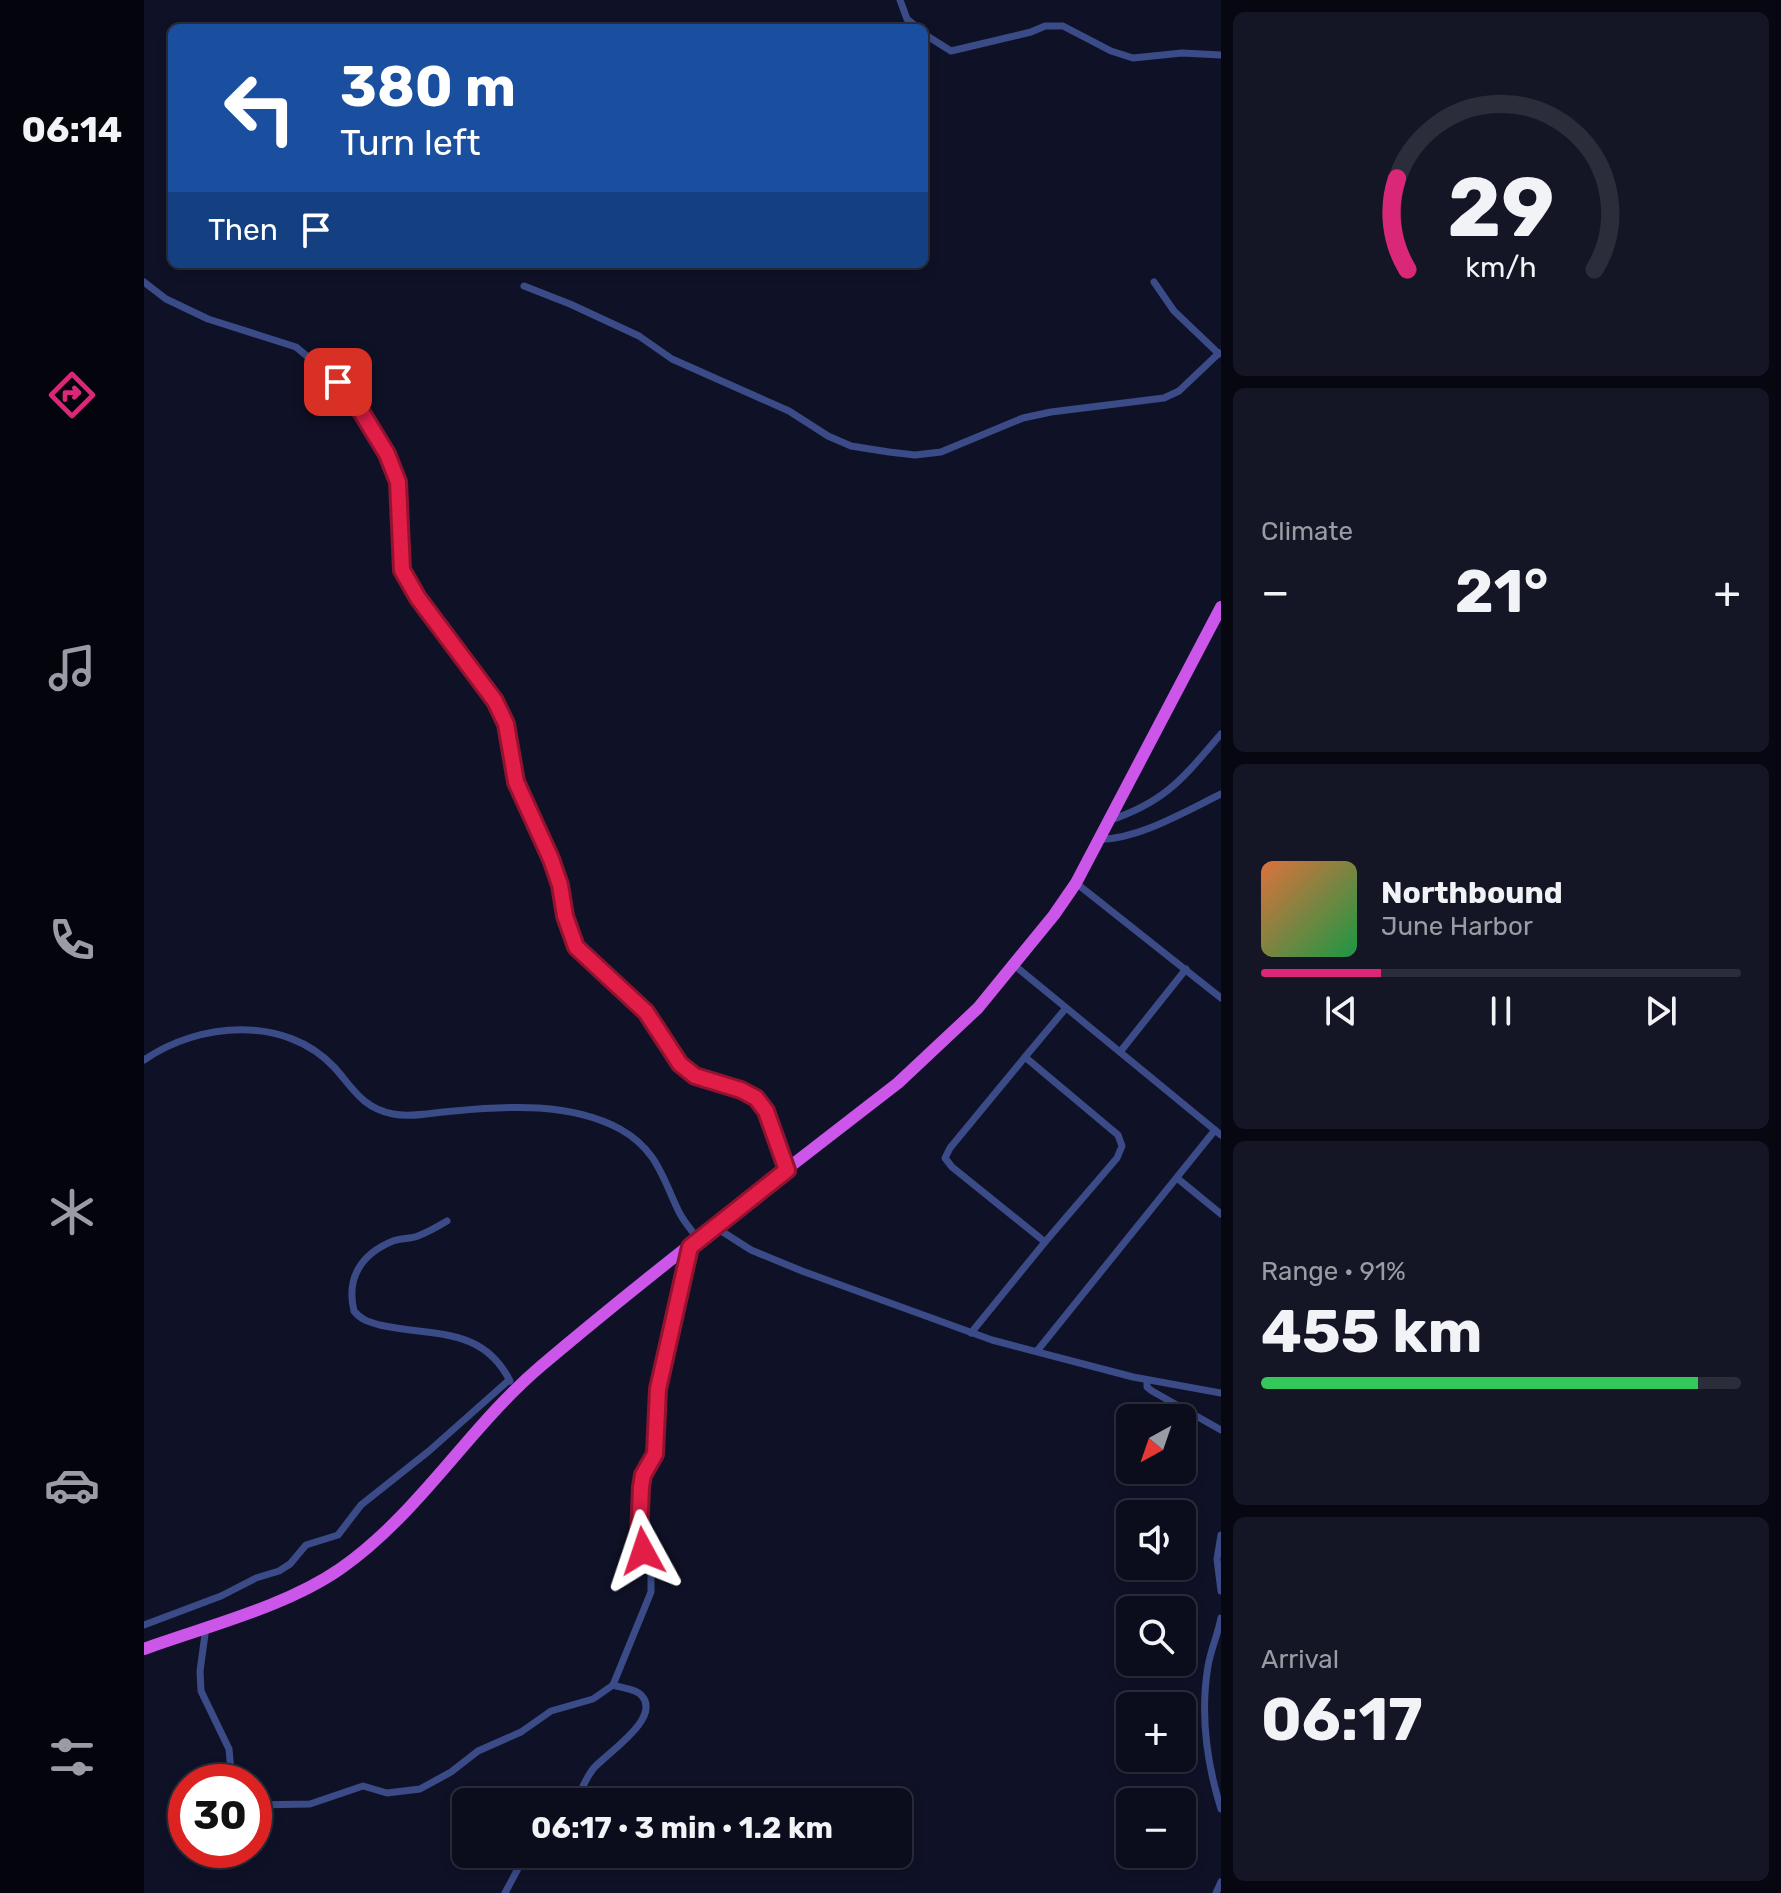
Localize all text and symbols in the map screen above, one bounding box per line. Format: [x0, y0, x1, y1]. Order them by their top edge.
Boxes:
text: 380 m [340, 54, 516, 120]
icon: left [208, 56, 312, 160]
text: 06:14 [22, 108, 122, 151]
text: Turn left [340, 121, 481, 164]
text: 29 [1447, 158, 1555, 257]
icon: arrive [294, 208, 338, 252]
text: Then [208, 212, 278, 248]
text: km/h [1465, 250, 1537, 284]
pin [304, 348, 372, 416]
icon: arrive [316, 360, 360, 404]
icon: directions [44, 367, 100, 423]
text: Climate [1261, 516, 1353, 547]
text: 21° [1455, 556, 1548, 627]
text: − [1261, 566, 1290, 618]
text: + [1714, 566, 1741, 618]
icon: music [44, 640, 100, 696]
text: Northbound [1381, 875, 1563, 911]
text: June Harbor [1381, 911, 1533, 942]
icon: phone [44, 912, 100, 968]
icon: previous [1319, 989, 1363, 1033]
icon: pause [1479, 989, 1523, 1033]
icon: next [1639, 989, 1683, 1033]
icon: climate [44, 1184, 100, 1240]
text: Range · 91% [1261, 1256, 1406, 1287]
text: 455 km [1261, 1296, 1482, 1367]
north arrow [1116, 1404, 1196, 1484]
map controls [1116, 1404, 1196, 1868]
icon: car [44, 1457, 100, 1513]
button: sound [1116, 1500, 1196, 1580]
position arrow [601, 1509, 685, 1593]
button: search [1116, 1596, 1196, 1676]
text: Arrival [1261, 1644, 1339, 1675]
text: 06:17 [1261, 1684, 1423, 1755]
button: + [1116, 1692, 1196, 1772]
icon: filters [44, 1729, 100, 1785]
speed limit sign: 30 [168, 1764, 272, 1868]
button: − [1116, 1788, 1196, 1868]
text: 06:17 · 3 min · 1.2 km [531, 1810, 833, 1846]

